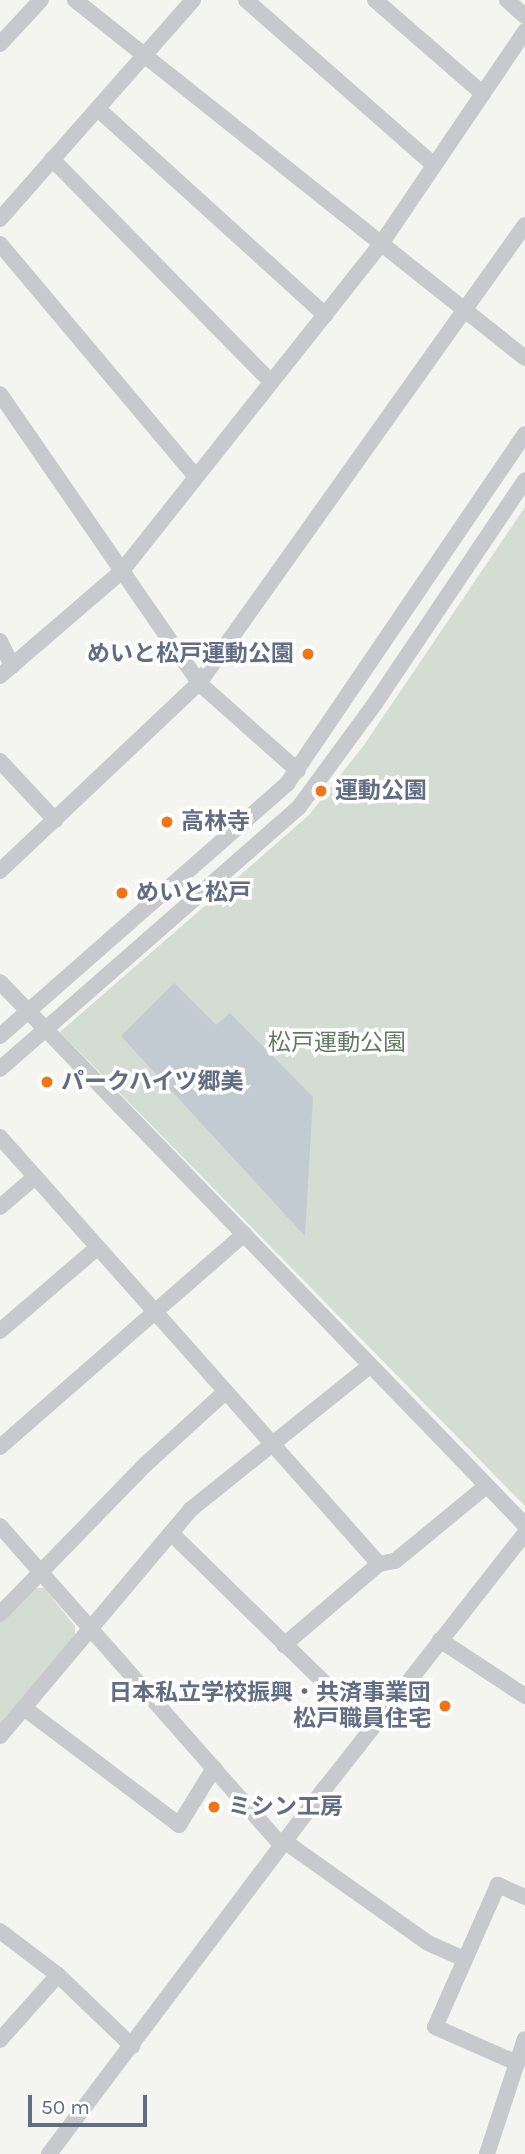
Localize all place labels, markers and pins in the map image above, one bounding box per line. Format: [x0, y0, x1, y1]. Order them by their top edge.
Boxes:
place label: めいと松戸運動公園 [87, 640, 294, 668]
marker: めいと松戸運動公園 [300, 646, 316, 662]
place label: 運動公園 [335, 777, 427, 805]
marker: 運動公園 [313, 783, 329, 799]
place label: 高林寺 [181, 808, 250, 836]
marker: 高林寺 [159, 814, 175, 830]
place label: めいと松戸 [136, 879, 251, 907]
marker: めいと松戸 [114, 885, 130, 901]
place label: パークハイツ郷美 [61, 1068, 245, 1096]
marker: パークハイツ郷美 [39, 1074, 55, 1090]
place label: 日本私立学校振興・共済事業団 松戸職員住宅 [109, 1679, 431, 1733]
marker: 日本私立学校振興・共済事業団 松戸職員住宅 [437, 1698, 453, 1714]
place label: ミシン工房 [228, 1793, 343, 1821]
marker: ミシン工房 [206, 1799, 222, 1815]

